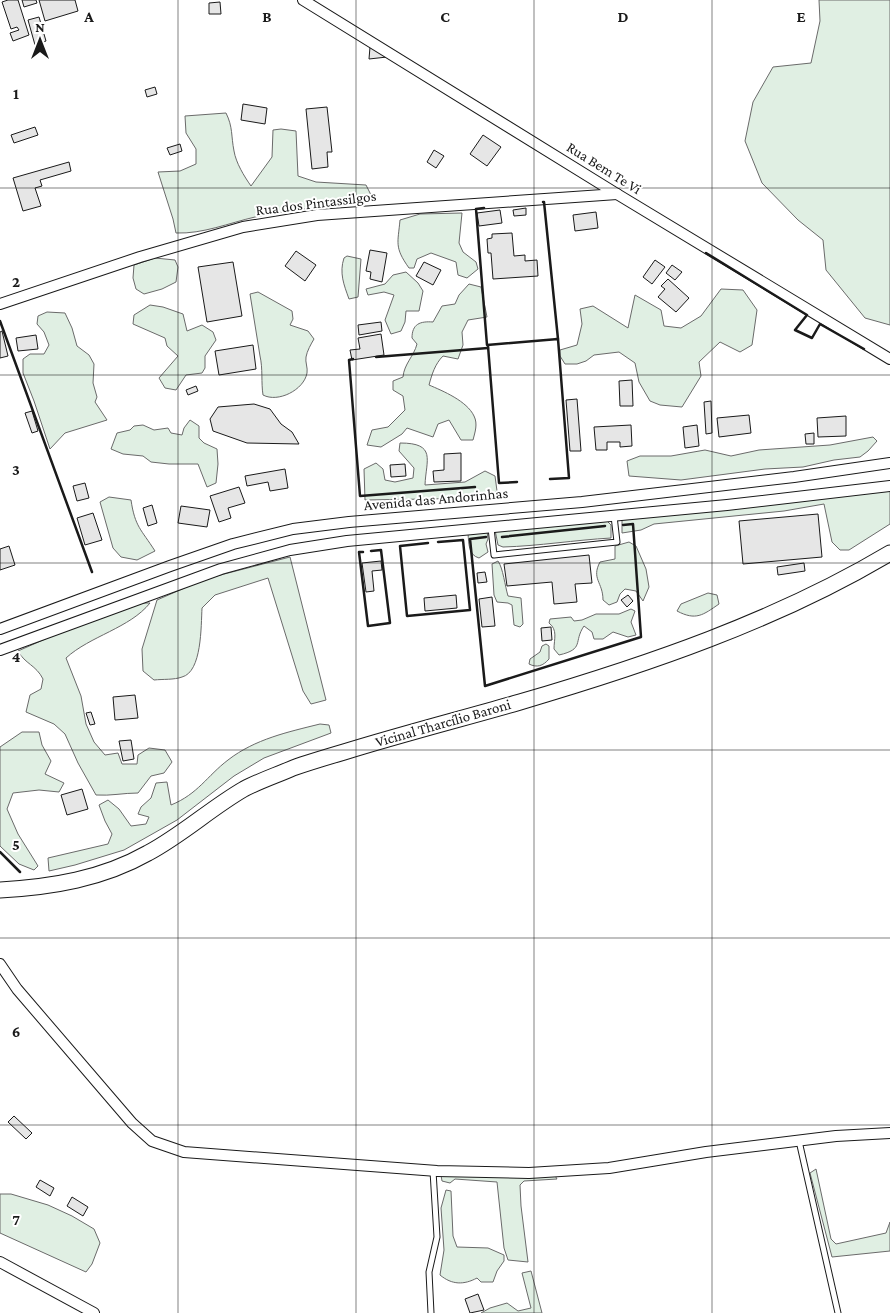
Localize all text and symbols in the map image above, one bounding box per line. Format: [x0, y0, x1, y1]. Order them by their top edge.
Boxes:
text: A [83, 8, 94, 25]
text: B [262, 8, 272, 25]
text: C [440, 8, 450, 25]
text: D [617, 8, 629, 25]
text: E [796, 8, 806, 25]
north arrow [15, 15, 65, 65]
text: N [35, 19, 45, 35]
text: 1 [13, 85, 19, 102]
street label: Rua Bem Te Vi [564, 139, 644, 197]
street label: Rua dos Pintassilgos [255, 188, 377, 219]
text: 2 [12, 273, 20, 290]
text: 3 [12, 461, 20, 478]
street label: Avenida das Andorinhas [363, 485, 509, 513]
text: 4 [12, 648, 21, 665]
street label: Vicinal Tharcílio Baroni [373, 696, 513, 750]
text: 5 [12, 836, 20, 853]
text: 6 [12, 1023, 20, 1040]
text: 7 [12, 1211, 20, 1228]

